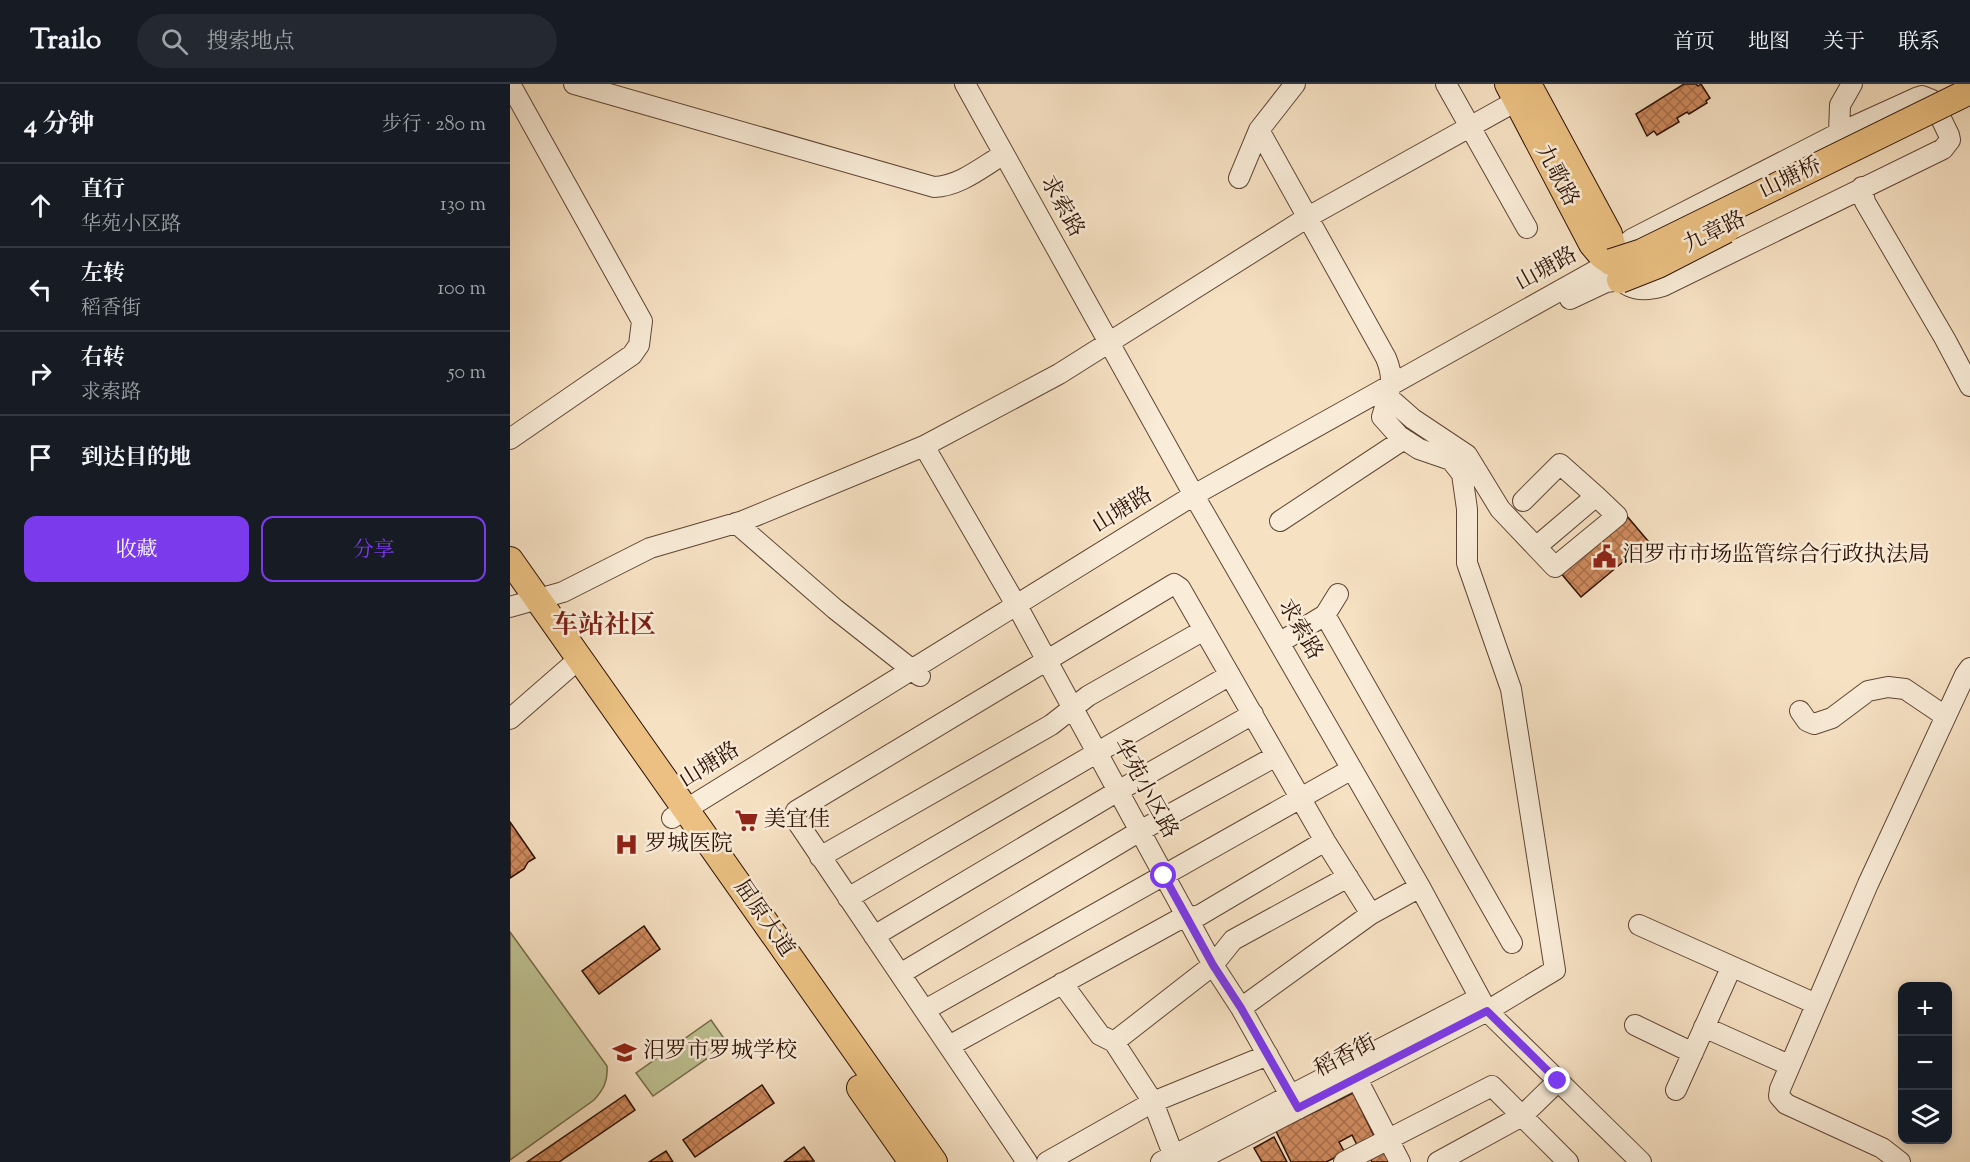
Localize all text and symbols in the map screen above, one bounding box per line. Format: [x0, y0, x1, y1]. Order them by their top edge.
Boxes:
search box [137, 14, 557, 68]
text: Trailo [30, 21, 101, 61]
icon: search [158, 25, 191, 58]
text: 搜索地点 [206, 27, 294, 59]
text: 首页 [1673, 28, 1715, 58]
text: 地图 [1748, 28, 1790, 58]
text: 关于 [1823, 28, 1865, 58]
text: 联系 [1898, 28, 1940, 58]
text: 4 分钟 [24, 107, 95, 144]
text: 步行 · 280 m [382, 111, 486, 140]
street label: 九歌路 [1526, 139, 1586, 213]
street label: 山塘桥 [1754, 150, 1828, 208]
street label: 求索路 [1031, 170, 1091, 244]
text: 直行 [81, 175, 125, 207]
icon: ahead [24, 189, 57, 222]
text: 130 m [440, 191, 486, 220]
street label: 九章路 [1678, 204, 1752, 262]
text: 华苑小区路 [81, 211, 181, 240]
street label: 山塘路 [1510, 240, 1584, 300]
text: 左转 [81, 259, 125, 291]
icon: left [24, 273, 57, 306]
text: 100 m [437, 275, 486, 304]
text: 稻香街 [81, 295, 141, 324]
text: 右转 [81, 343, 125, 375]
icon: right [24, 357, 57, 390]
text: 50 m [448, 359, 486, 388]
text: 求索路 [81, 379, 141, 408]
icon: arrive [24, 441, 57, 474]
text: 到达目的地 [81, 443, 191, 475]
street label: 山塘路 [1087, 480, 1159, 542]
button: 收藏 [24, 516, 249, 582]
button: 分享 [261, 516, 486, 582]
place label: 汨罗市市场监管综合行政执法局 [1622, 540, 1930, 572]
public building icon: 汨罗市市场监管综合行政执法局 [1591, 543, 1617, 569]
street label: 求索路 [1269, 593, 1329, 667]
district label: 车站社区 [552, 608, 656, 645]
street label: 华苑小区路 [1103, 733, 1185, 845]
street label: 山塘路 [674, 735, 746, 797]
place label: 美宜佳 [764, 805, 830, 837]
supermarket icon: 美宜佳 [733, 808, 759, 834]
place label: 罗城医院 [645, 829, 733, 861]
hospital icon: 罗城医院 [614, 832, 640, 858]
route start [1150, 862, 1176, 888]
street label: 屈原大道 [725, 874, 801, 964]
map controls [1898, 982, 1952, 1144]
button: + [1898, 982, 1952, 1036]
street label: 稻香街 [1309, 1028, 1383, 1086]
place label: 汨罗市罗城学校 [643, 1036, 797, 1068]
button: − [1898, 1036, 1952, 1090]
school or university icon: 汨罗市罗城学校 [612, 1039, 638, 1065]
route end [1544, 1067, 1570, 1093]
button: layers [1898, 1090, 1952, 1144]

